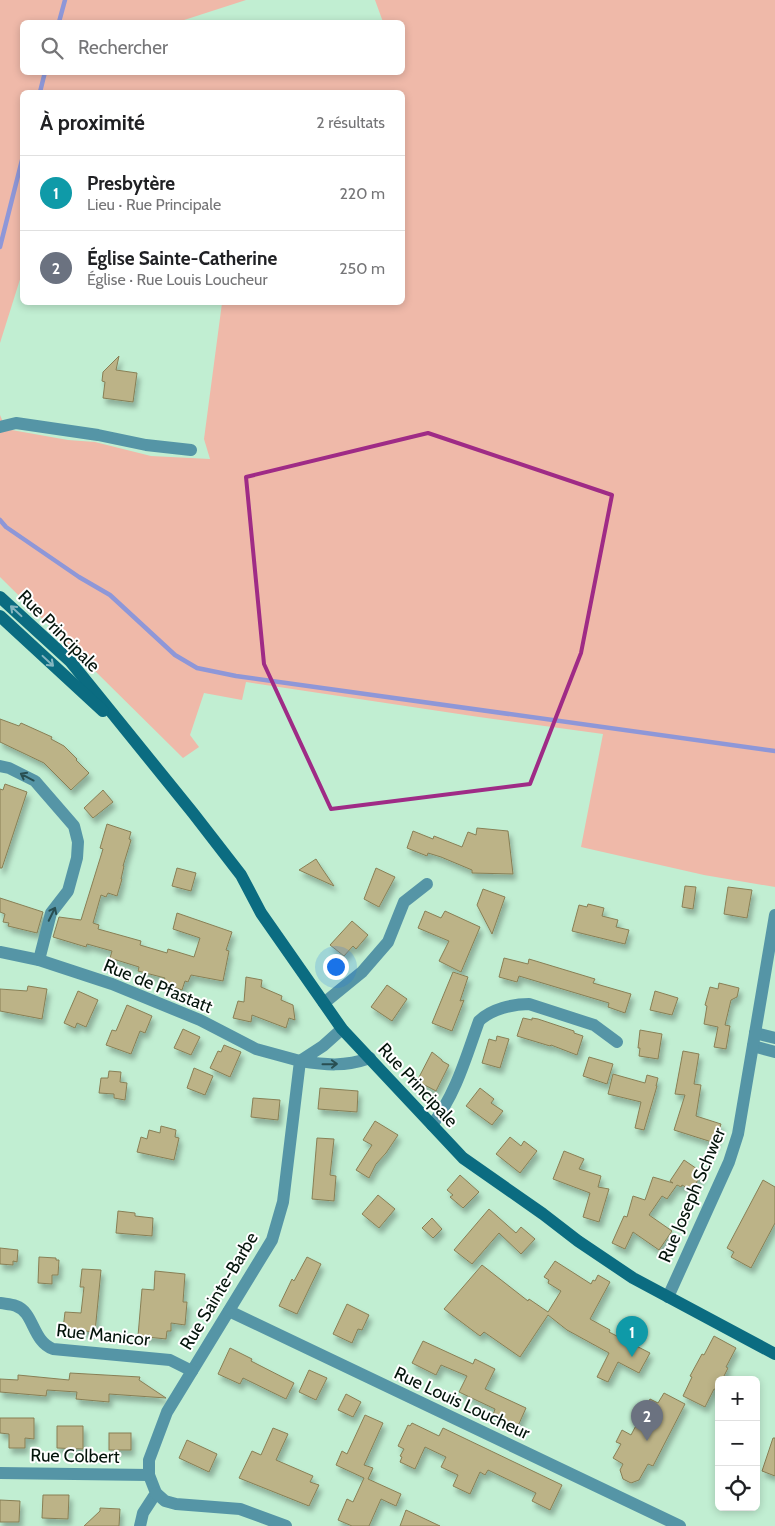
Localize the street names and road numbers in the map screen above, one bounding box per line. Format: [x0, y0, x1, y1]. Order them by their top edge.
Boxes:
street label: Rue Principale [13, 585, 105, 677]
street label: Rue de Pfastatt [100, 954, 216, 1018]
street label: Rue Principale [373, 1038, 463, 1132]
street label: Rue Joseph Schwer [654, 1124, 730, 1266]
street label: Rue Sainte-Barbe [175, 1228, 263, 1354]
street label: Rue Manicor [55, 1319, 151, 1351]
street label: Rue Louis Loucheur [391, 1362, 534, 1444]
street label: Rue Colbert [30, 1444, 120, 1468]

